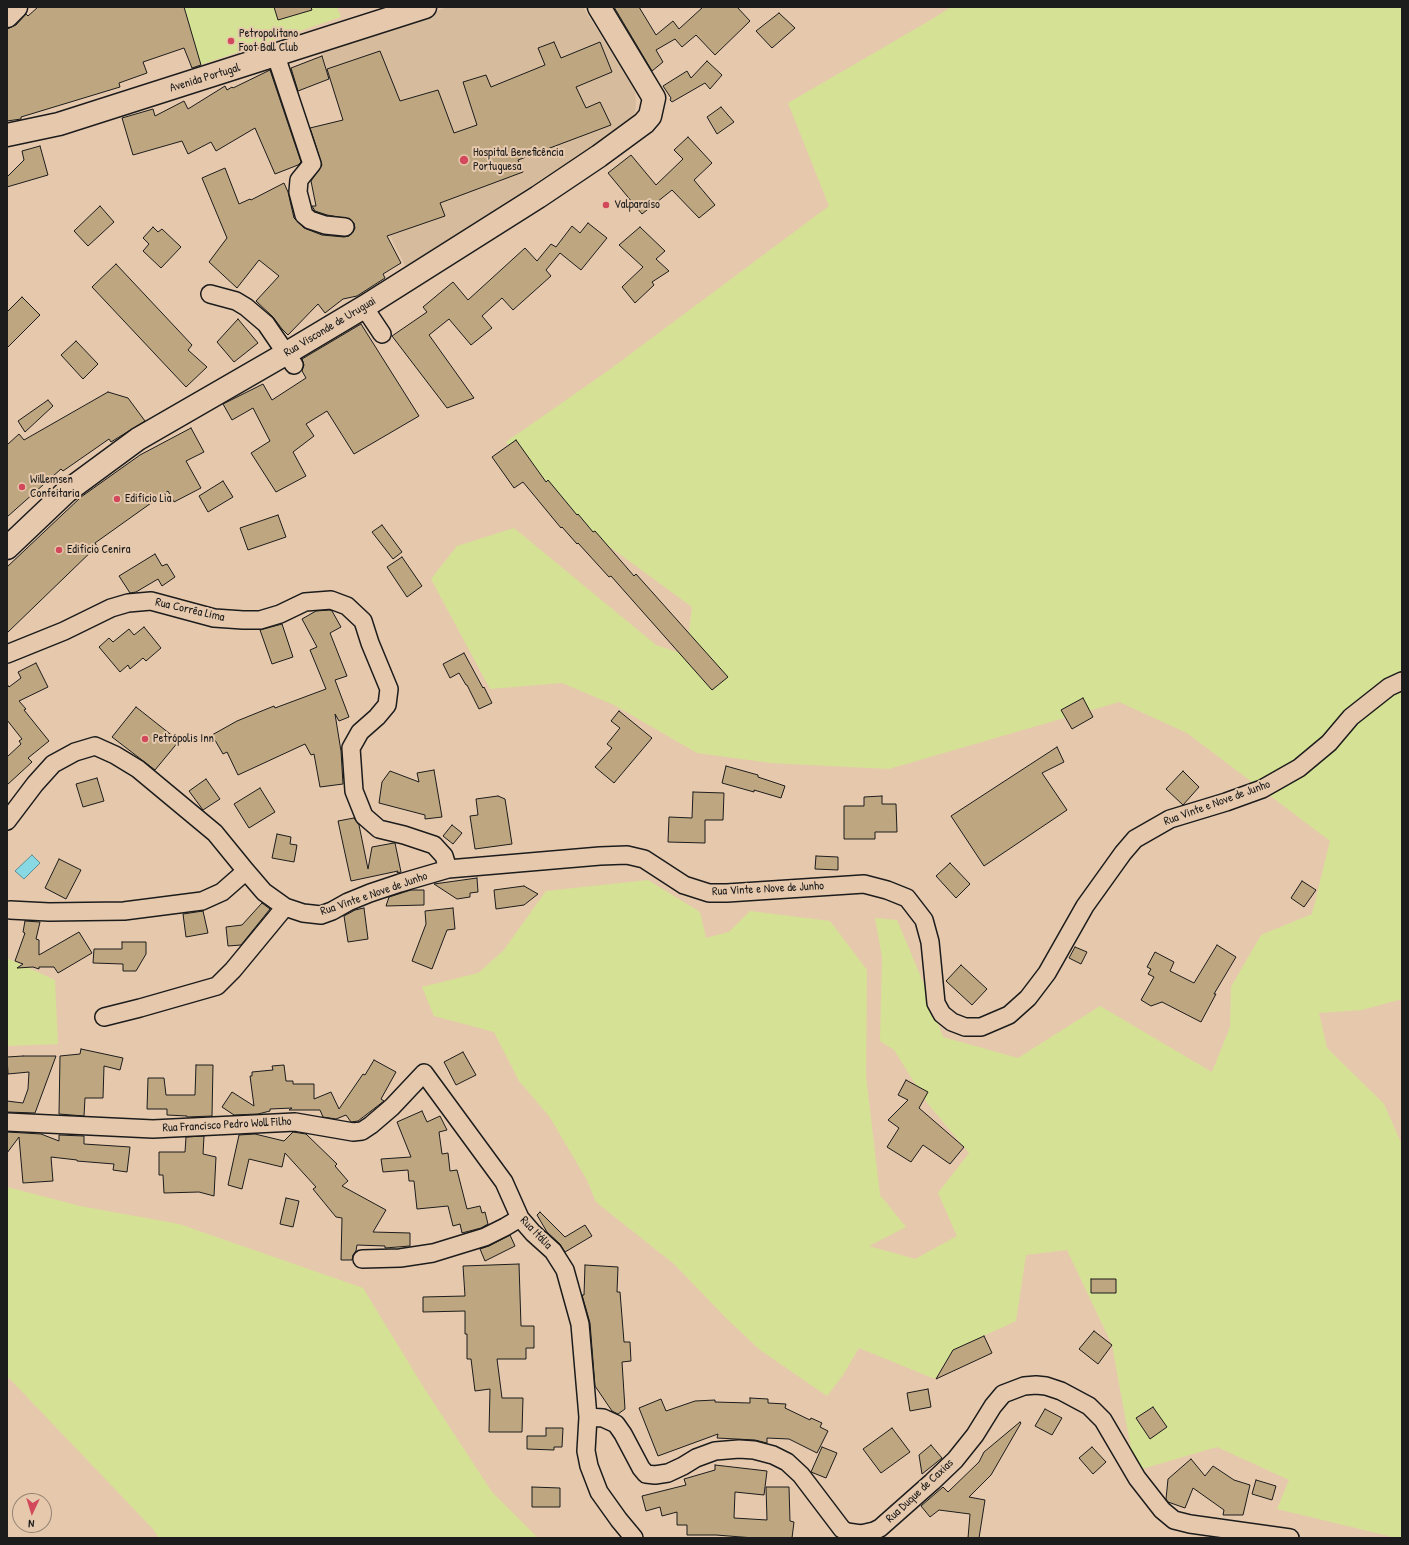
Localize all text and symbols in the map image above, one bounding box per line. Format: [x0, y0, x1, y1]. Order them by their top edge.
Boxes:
place label: Petropolitano Foot Ball Club [239, 27, 298, 55]
marker: Petropolitano Foot Ball Club [226, 36, 236, 46]
street label: Avenida Portugal [168, 60, 242, 96]
place label: Hospital Beneficência Portuguesa [473, 146, 563, 174]
marker: Hospital Beneficência Portuguesa [458, 154, 470, 166]
place label: Valparaíso [614, 198, 660, 212]
marker: Valparaíso [601, 200, 611, 210]
street label: Rua Visconde de Uruguai [281, 294, 379, 360]
place label: Willemsen Confeitaria [30, 473, 79, 501]
marker: Willemsen Confeitaria [17, 482, 27, 492]
place label: Edifício Lia [125, 492, 171, 506]
marker: Edifício Lia [112, 494, 122, 504]
place label: Edifício Cenira [67, 543, 130, 557]
marker: Edifício Cenira [54, 545, 64, 555]
street label: Rua Corrêa Lima [154, 595, 226, 625]
place label: Petrópolis Inn [153, 732, 214, 746]
marker: Petrópolis Inn [140, 734, 150, 744]
street label: Rua Vinte e Nove de Junho [1162, 777, 1272, 829]
street label: Rua Vinte e Nove de Junho [319, 869, 429, 919]
street label: Rua Vinte e Nove de Junho [712, 879, 824, 899]
street label: Rua Francisco Pedro Woll Filho [162, 1114, 292, 1136]
street label: Rua Itália [517, 1214, 555, 1252]
street label: Rua Duque de Caxias [883, 1456, 957, 1526]
north arrow [12, 1493, 52, 1533]
text: N [28, 1517, 35, 1531]

